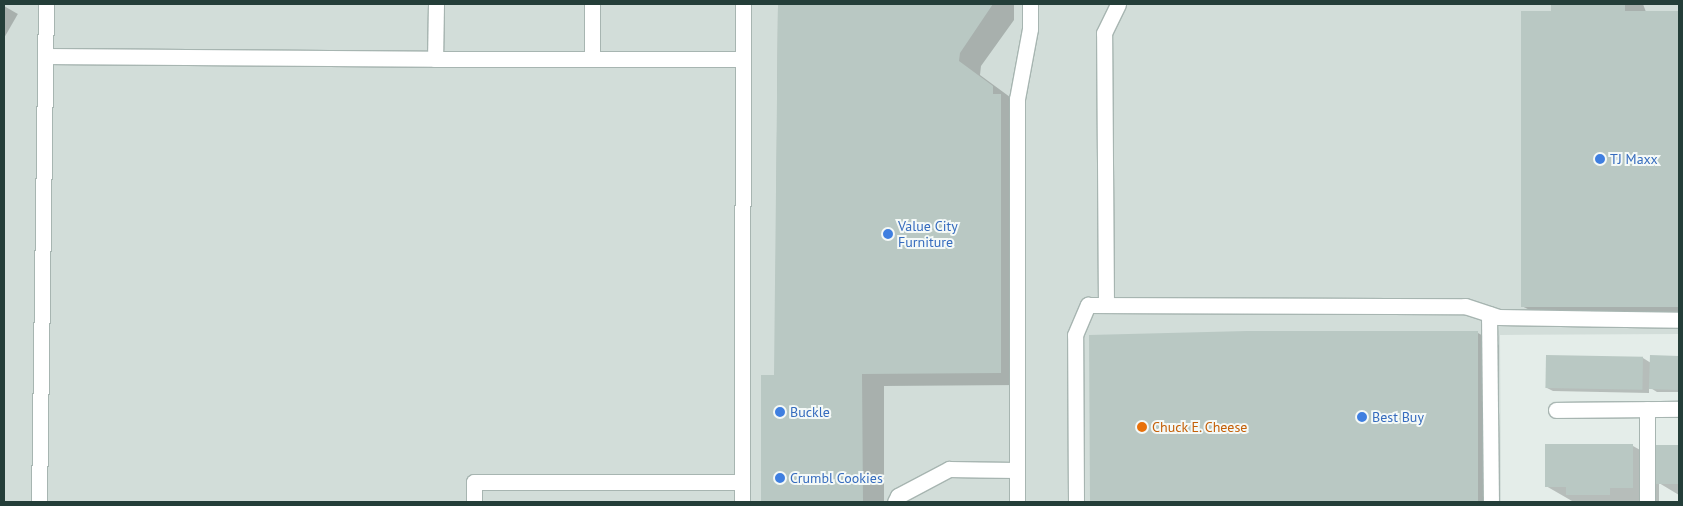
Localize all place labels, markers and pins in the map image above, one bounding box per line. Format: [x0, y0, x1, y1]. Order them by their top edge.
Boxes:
place label: TJ Maxx [1610, 151, 1658, 167]
marker: TJ Maxx [1594, 153, 1606, 165]
place label: Value City Furniture [898, 218, 958, 250]
marker: Value City Furniture [882, 228, 894, 240]
place label: Buckle [790, 404, 830, 420]
marker: Buckle [774, 406, 786, 418]
place label: Best Buy [1372, 409, 1424, 425]
marker: Best Buy [1356, 411, 1368, 423]
place label: Chuck E. Cheese [1152, 419, 1249, 435]
marker: Chuck E. Cheese [1136, 421, 1148, 433]
place label: Crumbl Cookies [790, 470, 883, 486]
marker: Crumbl Cookies [774, 472, 786, 484]

